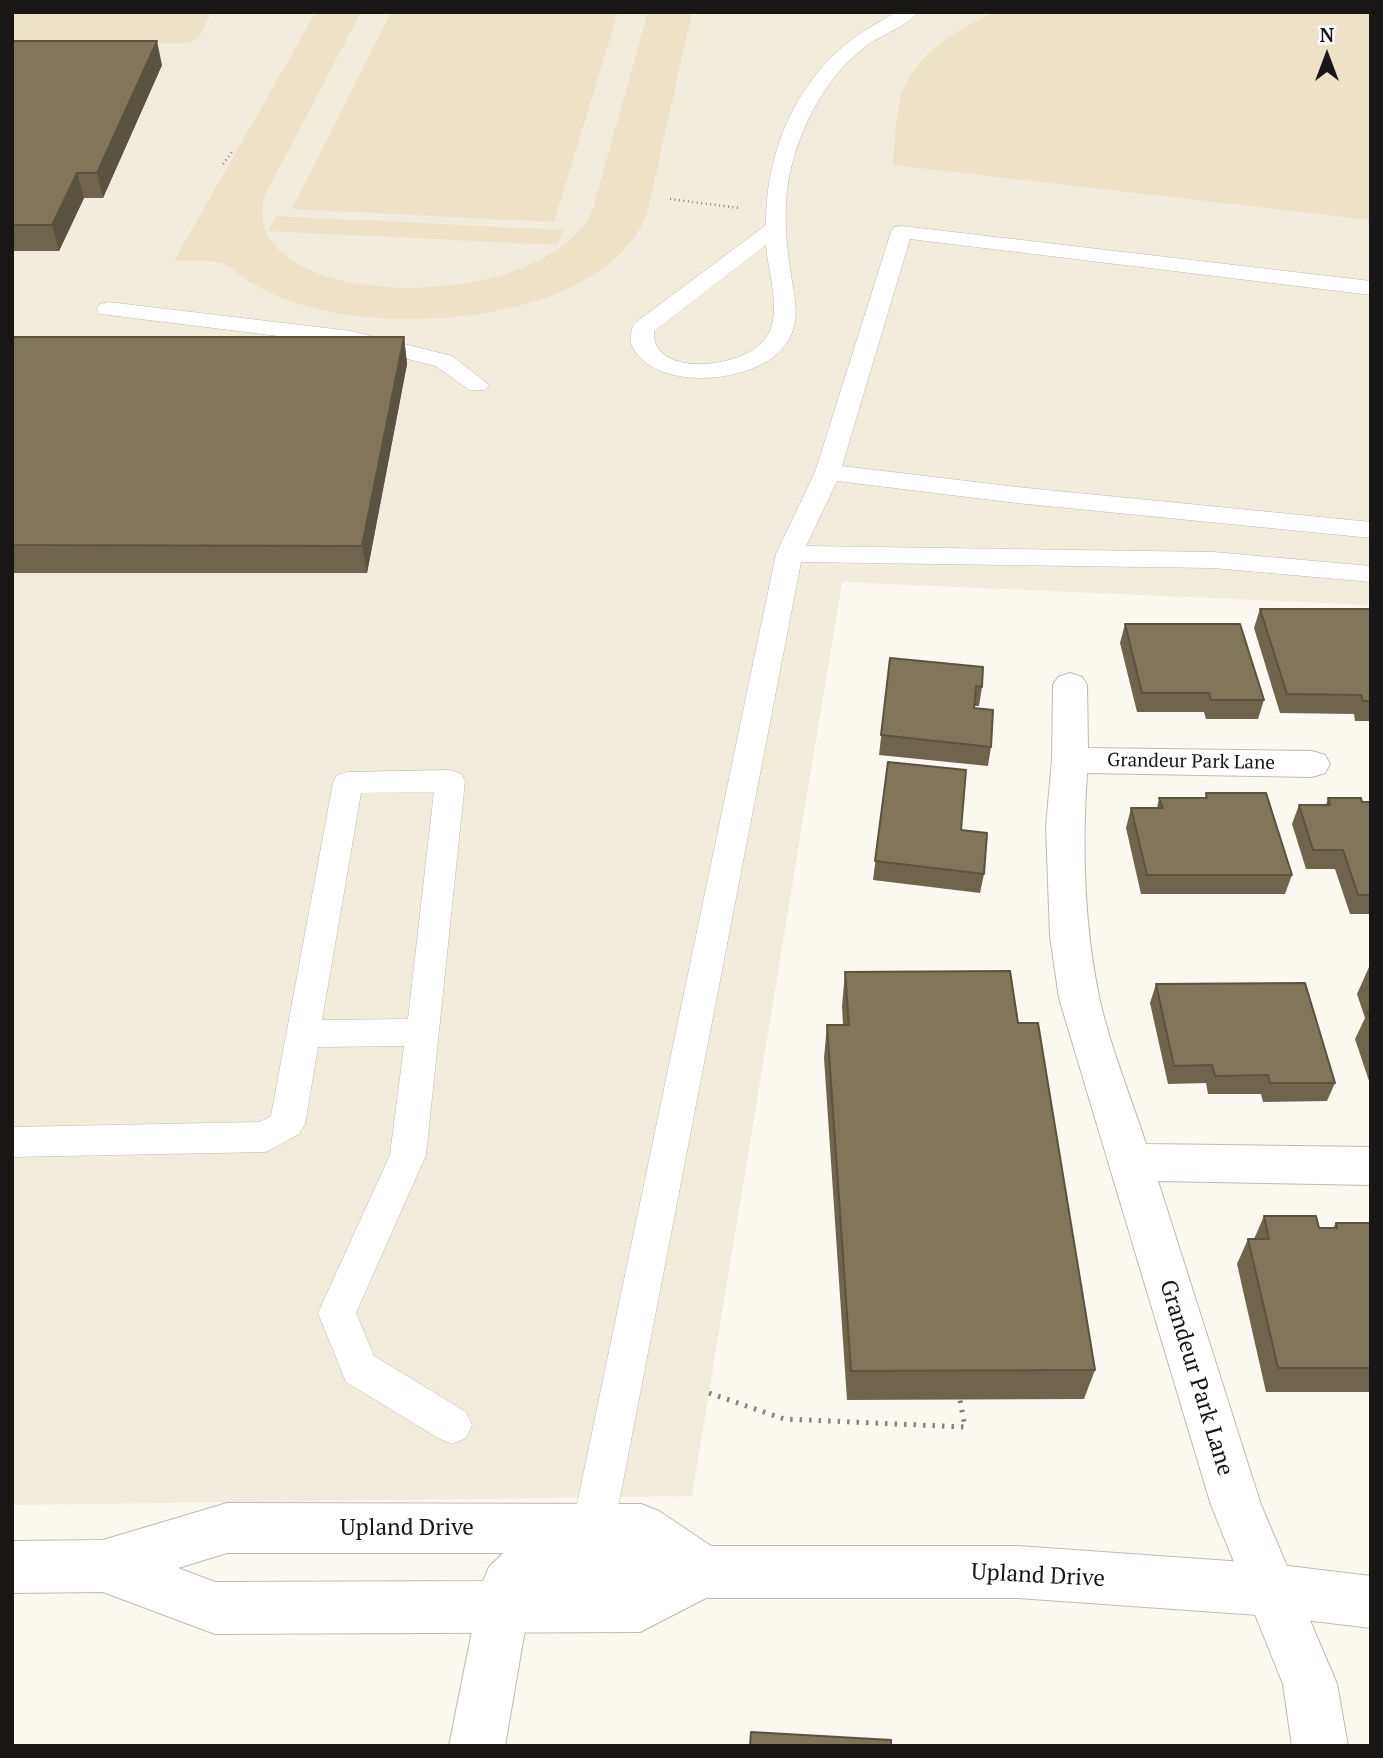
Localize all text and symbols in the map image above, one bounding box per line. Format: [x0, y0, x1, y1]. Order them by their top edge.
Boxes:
north arrow [1292, 21, 1362, 91]
text: N [1320, 22, 1334, 47]
street label: Grandeur Park Lane [1107, 749, 1275, 775]
street label: Grandeur Park Lane [1153, 1277, 1239, 1479]
street label: Upland Drive [340, 1514, 474, 1542]
street label: Upland Drive [970, 1559, 1106, 1593]

